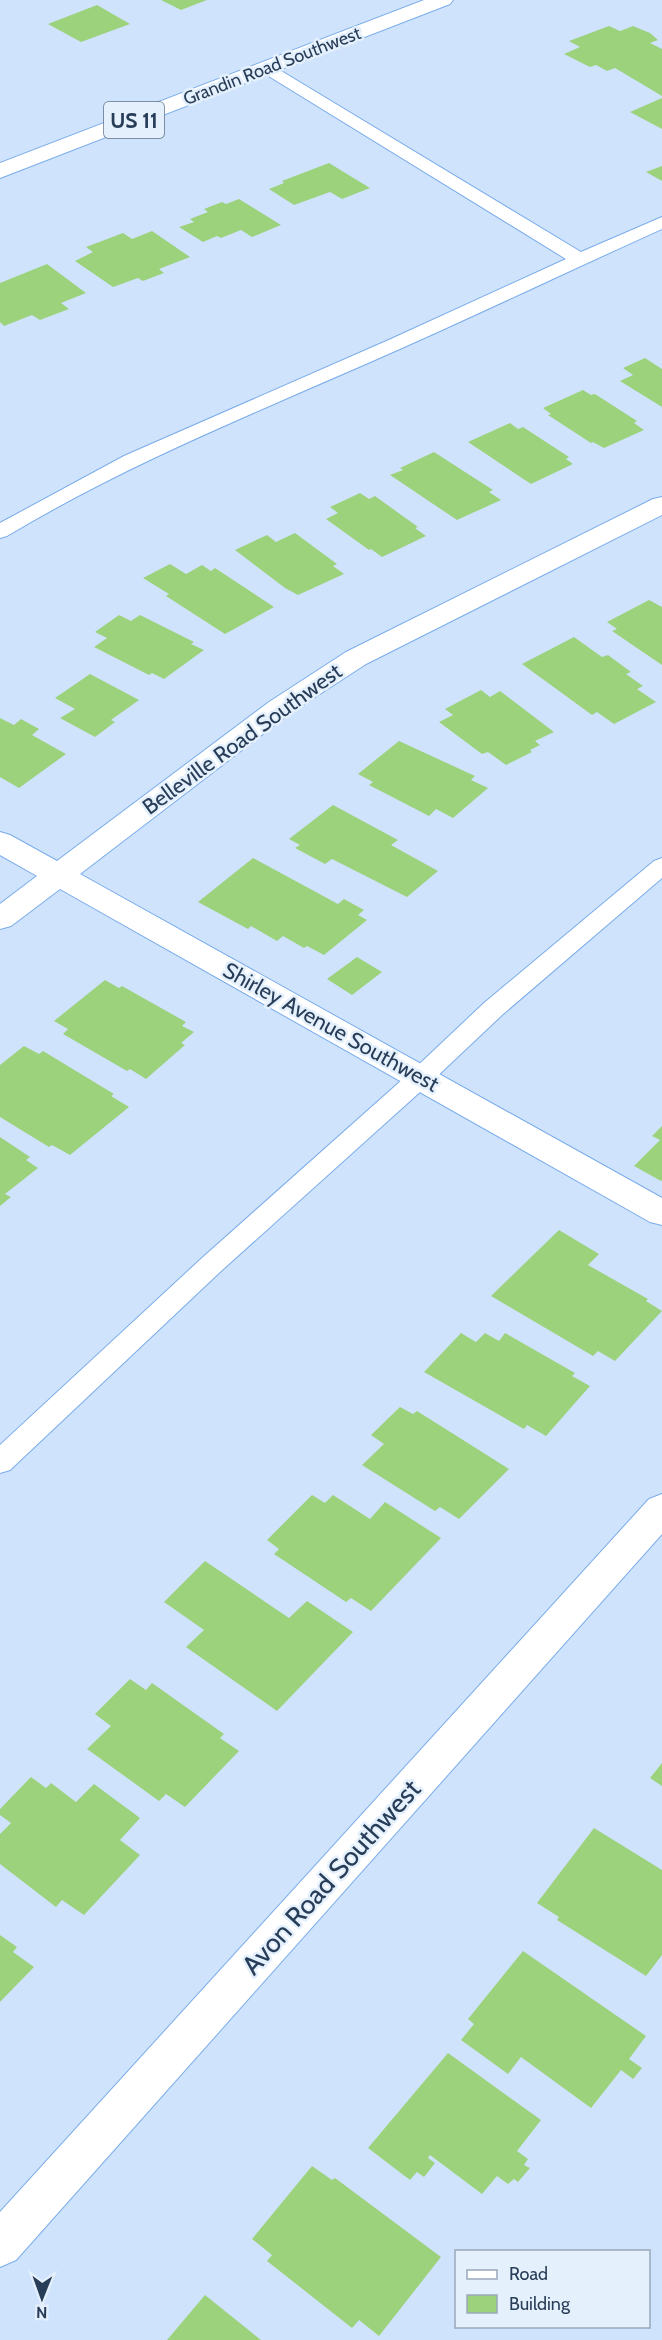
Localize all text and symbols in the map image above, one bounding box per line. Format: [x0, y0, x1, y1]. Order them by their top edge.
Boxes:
street label: Grandin Road Southwest [180, 22, 364, 110]
road number: US 11 [104, 102, 164, 138]
street label: Belleville Road Southwest [137, 657, 347, 820]
street label: Shirley Avenue Southwest [218, 956, 444, 1098]
street label: Avon Road Southwest [235, 1773, 427, 1981]
legend [455, 2250, 650, 2328]
text: Road [509, 2263, 548, 2285]
north arrow [12, 2268, 72, 2328]
text: Building [509, 2293, 571, 2315]
text: N [36, 2303, 48, 2322]

